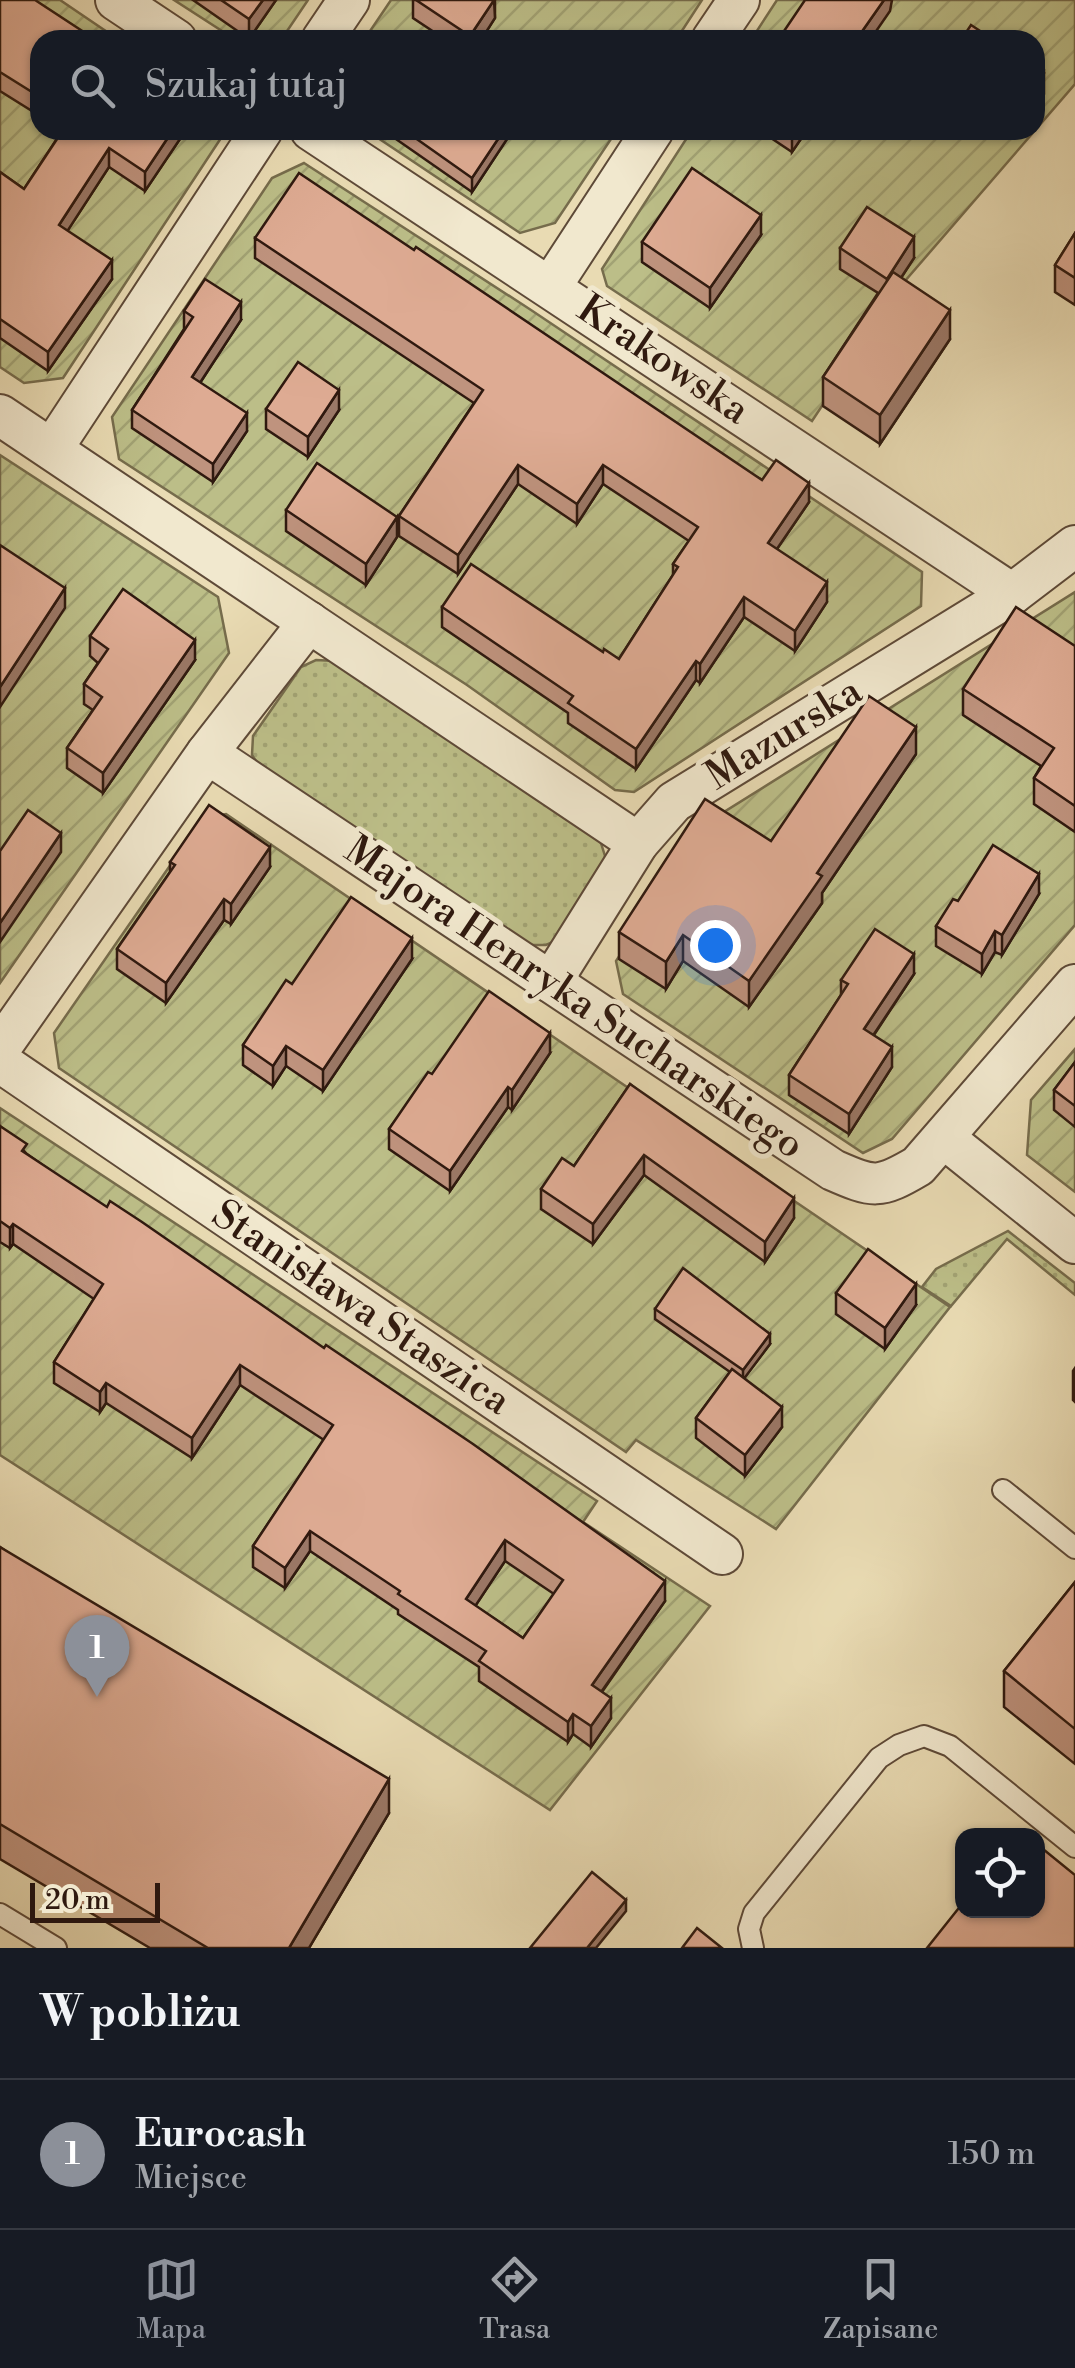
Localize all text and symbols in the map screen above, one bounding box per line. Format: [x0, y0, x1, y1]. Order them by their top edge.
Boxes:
search box [30, 30, 1045, 140]
icon: search [65, 58, 120, 113]
text: Szukaj tutaj [145, 62, 348, 109]
street label: Krakowska [567, 284, 759, 436]
street label: Mazurska [697, 666, 872, 802]
street label: Majora Henryka Sucharskiego [334, 825, 813, 1172]
your location [690, 920, 741, 971]
street label: Stanisława Staszica [202, 1190, 520, 1427]
pin: 1 [64, 1614, 130, 1697]
map controls [955, 1828, 1045, 1918]
button: locate [955, 1828, 1045, 1918]
scale bar [30, 1878, 160, 1922]
text: 20 m [45, 1883, 110, 1918]
text: W pobliżu [40, 1987, 240, 2040]
text: Eurocash [135, 2111, 306, 2158]
text: 1 [65, 2134, 80, 2174]
text: 150 m [948, 2134, 1035, 2174]
text: Miejsce [135, 2158, 247, 2198]
tab: Mapa [137, 2252, 206, 2347]
tab: Trasa [479, 2252, 550, 2347]
tab: Zapisane [823, 2252, 938, 2347]

